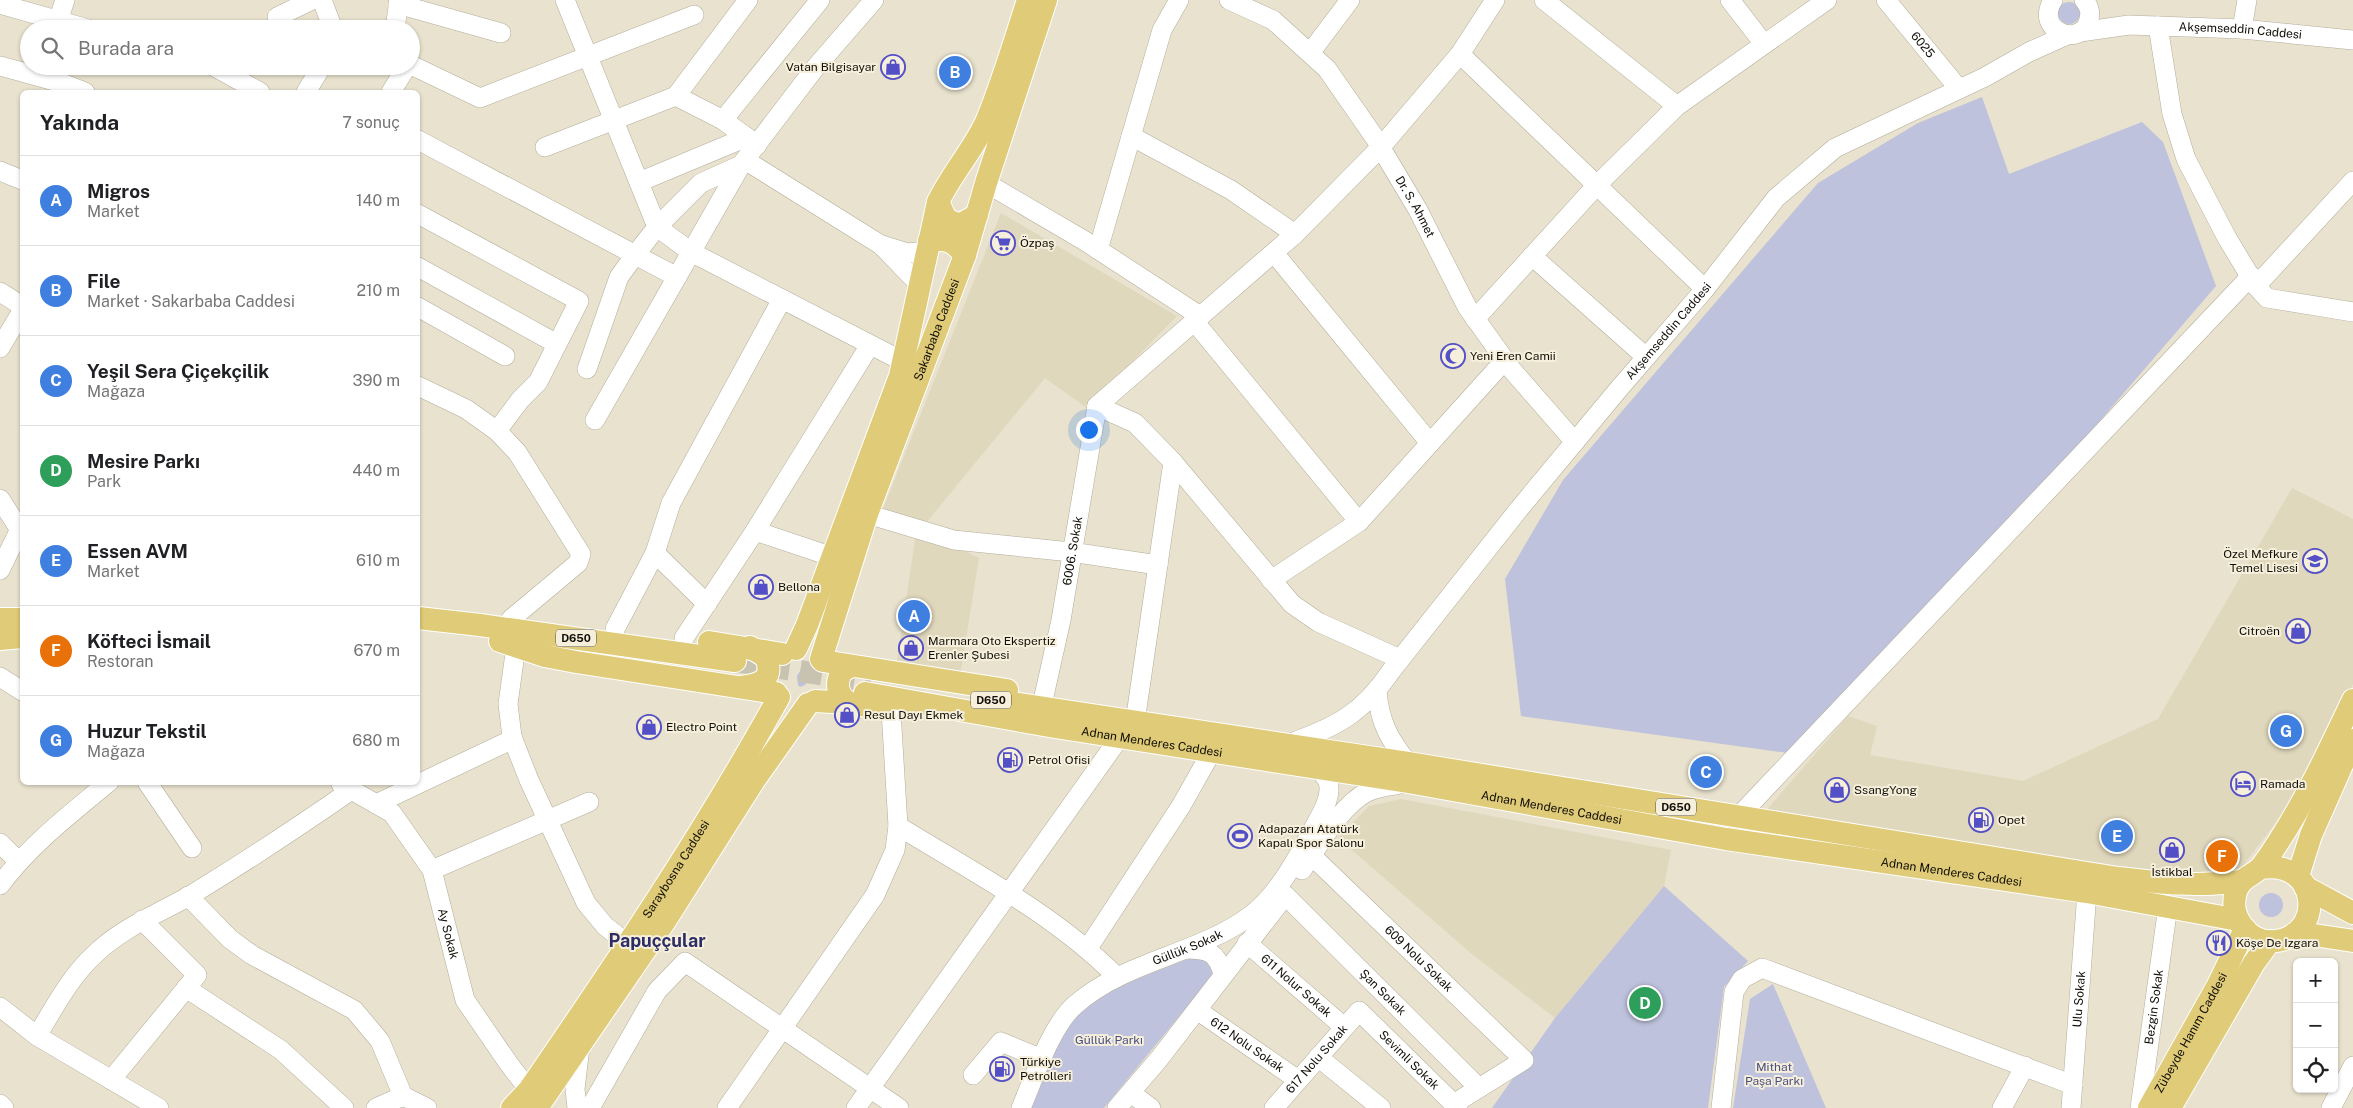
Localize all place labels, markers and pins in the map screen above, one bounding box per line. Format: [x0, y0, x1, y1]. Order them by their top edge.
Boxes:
pin: B [939, 53, 971, 91]
shop icon: Vatan Bilgisayar [880, 54, 906, 80]
place label: Vatan Bilgisayar [786, 60, 876, 74]
supermarket icon: Özpaş [990, 230, 1016, 256]
place label: Özpaş [1020, 236, 1054, 250]
mosque icon: Yeni Eren Camii [1440, 343, 1466, 369]
place label: Yeni Eren Camii [1470, 349, 1556, 363]
place label: Özel Mefkure Temel Lisesi [2223, 547, 2298, 575]
school or university icon: Özel Mefkure Temel Lisesi [2302, 548, 2328, 574]
shop icon: Bellona [748, 574, 774, 600]
place label: Bellona [778, 580, 820, 594]
pin: A [898, 597, 930, 635]
shop icon: Citroën [2285, 618, 2311, 644]
place label: Citroën [2239, 624, 2280, 638]
place label: Marmara Oto Ekspertiz Erenler Şubesi [928, 634, 1056, 662]
shop icon: Marmara Oto Ekspertiz Erenler Şubesi [898, 635, 924, 661]
shop icon: Resul Dayı Ekmek [834, 702, 860, 728]
place label: Resul Dayı Ekmek [864, 708, 964, 722]
pin: G [2270, 712, 2302, 750]
shop icon: Electro Point [636, 714, 662, 740]
place label: Electro Point [666, 720, 738, 734]
fuel station icon: Petrol Ofisi [997, 747, 1023, 773]
place label: Petrol Ofisi [1028, 753, 1090, 767]
pin: C [1690, 753, 1722, 791]
hotel icon: Ramada [2230, 771, 2256, 797]
shop icon: SsangYong [1824, 777, 1850, 803]
place label: Ramada [2260, 777, 2305, 791]
place label: SsangYong [1854, 783, 1917, 797]
fuel station icon: Opet [1968, 807, 1994, 833]
place label: Opet [1998, 813, 2025, 827]
pin: E [2101, 817, 2133, 855]
place label: Adapazarı Atatürk Kapalı Spor Salonu [1258, 822, 1364, 850]
sports icon: Adapazarı Atatürk Kapalı Spor Salonu [1227, 823, 1253, 849]
shop icon: İstikbal [2159, 837, 2185, 863]
pin: F [2206, 837, 2238, 875]
place label: İstikbal [2151, 865, 2193, 879]
restaurant icon: Köşe De Izgara [2206, 930, 2232, 956]
place label: Köşe De Izgara [2236, 936, 2318, 950]
pin: D [1629, 984, 1661, 1022]
place label: Türkiye Petrolleri [1020, 1055, 1071, 1083]
fuel station icon: Türkiye Petrolleri [989, 1056, 1015, 1082]

